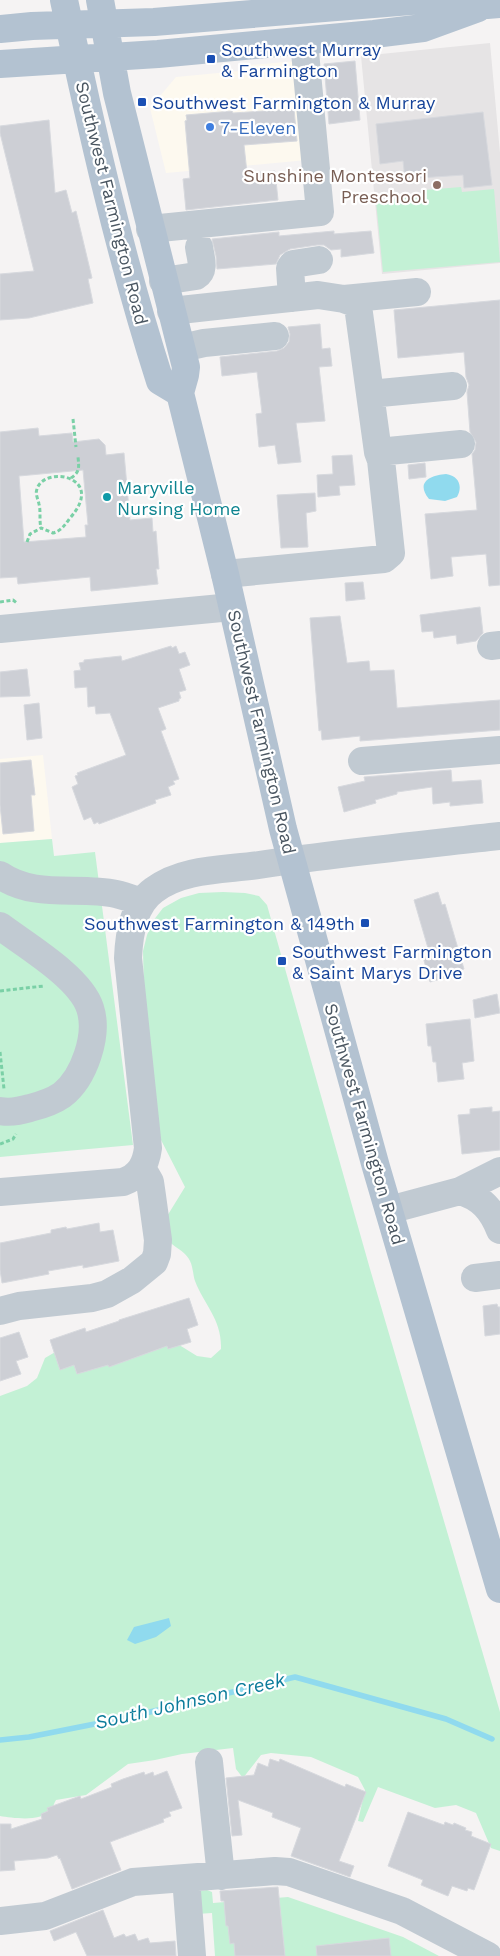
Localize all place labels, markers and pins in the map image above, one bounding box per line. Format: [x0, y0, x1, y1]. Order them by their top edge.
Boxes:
place label: Southwest Murray & Farmington [221, 39, 382, 81]
marker: Southwest Murray & Farmington [205, 53, 217, 65]
place label: Southwest Farmington & Murray [152, 92, 436, 113]
marker: Southwest Farmington & Murray [136, 96, 148, 108]
place label: 7-Eleven [220, 117, 296, 138]
marker: 7-Eleven [204, 121, 216, 133]
place label: Sunshine Montessori Preschool [243, 165, 427, 207]
marker: Sunshine Montessori Preschool [431, 179, 443, 191]
place label: Maryville Nursing Home [117, 477, 241, 519]
marker: Maryville Nursing Home [101, 491, 113, 503]
place label: Southwest Farmington & 149th [84, 913, 355, 934]
marker: Southwest Farmington & 149th [359, 917, 371, 929]
place label: Southwest Farmington & Saint Marys Drive [292, 941, 492, 983]
marker: Southwest Farmington & Saint Marys Drive [276, 955, 288, 967]

